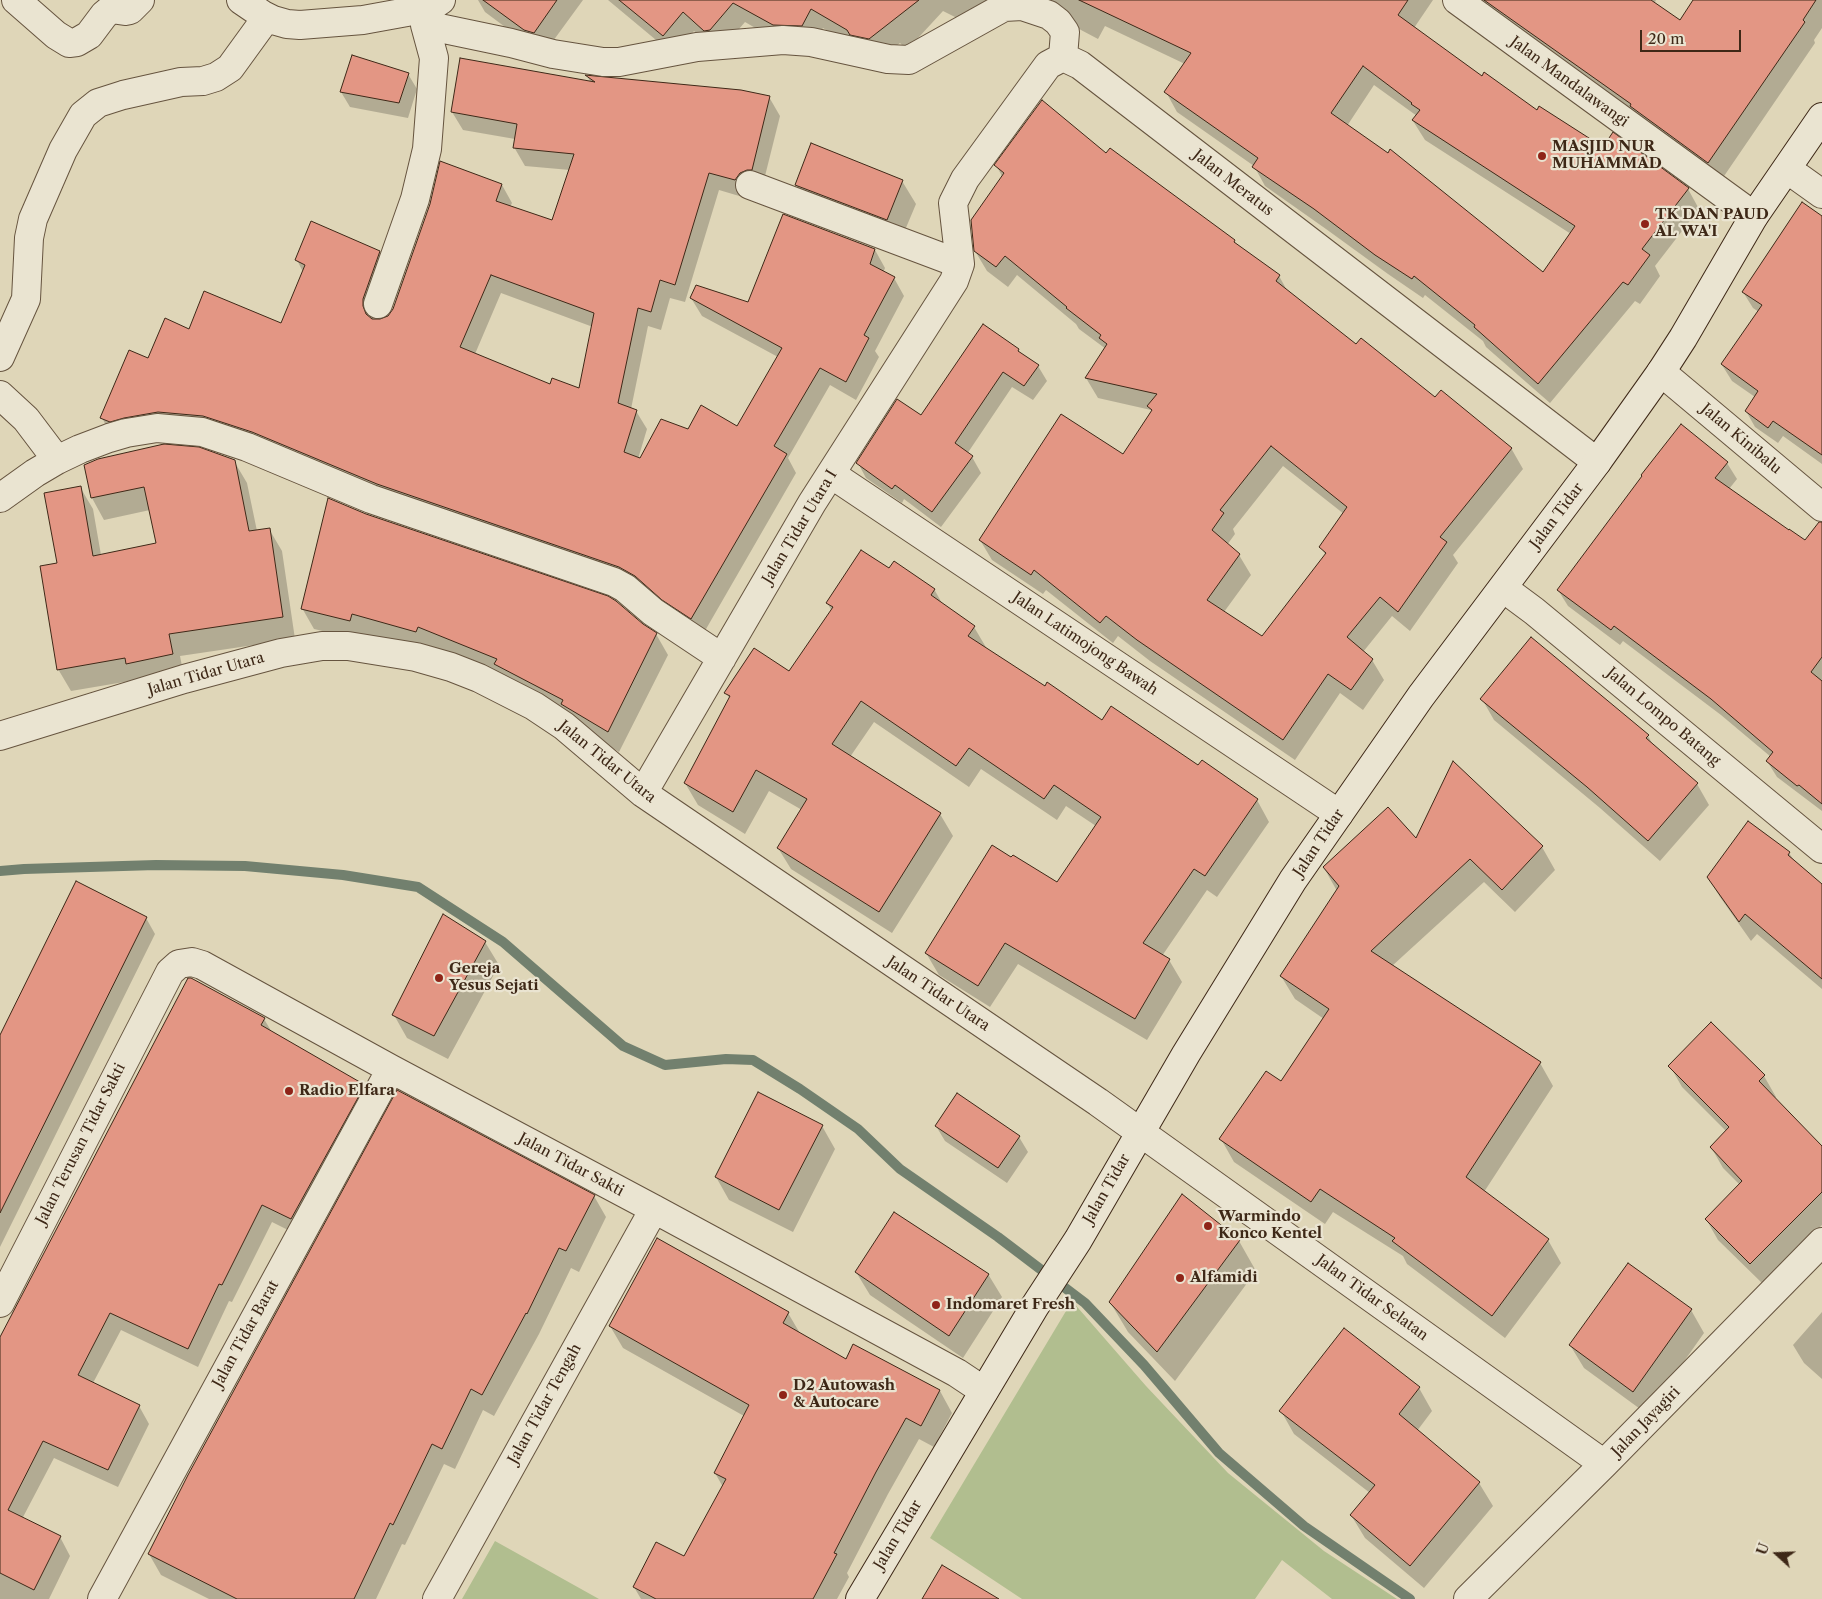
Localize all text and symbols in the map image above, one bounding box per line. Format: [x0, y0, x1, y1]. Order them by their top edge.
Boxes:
scale bar [1642, 20, 1743, 52]
text: 20 m [1648, 29, 1684, 48]
street label: Jalan Mandalawangi [1506, 33, 1632, 131]
place label: MASJID NUR MUHAMMAD [1552, 138, 1662, 173]
street label: Jalan Meratus [1189, 146, 1277, 220]
marker: MASJID NUR MUHAMMAD [1536, 150, 1548, 162]
place label: TK DAN PAUD AL WA'I [1655, 206, 1769, 241]
marker: TK DAN PAUD AL WA'I [1639, 218, 1651, 230]
street label: Jalan Kinibalu [1697, 400, 1785, 478]
street label: Jalan Tidar Utara I [759, 467, 841, 587]
street label: Jalan Tidar [1526, 480, 1588, 552]
street label: Jalan Latimojong Bawah [1009, 589, 1161, 699]
street label: Jalan Tidar Utara [146, 649, 266, 699]
street label: Jalan Lompo Batang [1602, 664, 1724, 770]
street label: Jalan Tidar Utara [555, 717, 659, 807]
street label: Jalan Tidar [1290, 806, 1348, 880]
street label: Jalan Tidar Utara [883, 953, 993, 1035]
place label: Gereja Yesus Sejati [449, 960, 539, 995]
marker: Gereja Yesus Sejati [433, 972, 445, 984]
street label: Jalan Terusan Tidar Sakti [32, 1060, 130, 1228]
place label: Radio Elfara [299, 1082, 395, 1100]
marker: Radio Elfara [283, 1085, 295, 1097]
street label: Jalan Tidar Sakti [515, 1130, 627, 1200]
street label: Jalan Tidar [1080, 1151, 1134, 1227]
place label: Warmindo Konco Kentel [1218, 1208, 1322, 1243]
marker: Warmindo Konco Kentel [1202, 1220, 1214, 1232]
street label: Jalan Tidar Selatan [1312, 1251, 1432, 1345]
place label: Alfamidi [1190, 1269, 1257, 1287]
marker: Alfamidi [1174, 1272, 1186, 1284]
street label: Jalan Tidar Barat [209, 1277, 283, 1391]
place label: Indomaret Fresh [946, 1296, 1075, 1314]
marker: Indomaret Fresh [930, 1299, 942, 1311]
street label: Jalan Tidar Tengah [505, 1341, 585, 1467]
place label: D2 Autowash & Autocare [793, 1377, 895, 1412]
street label: Jalan Jayagiri [1608, 1383, 1684, 1461]
marker: D2 Autowash & Autocare [777, 1389, 789, 1401]
street label: Jalan Tidar [870, 1497, 926, 1573]
north arrow [1752, 1529, 1802, 1579]
text: U [1753, 1540, 1773, 1557]

